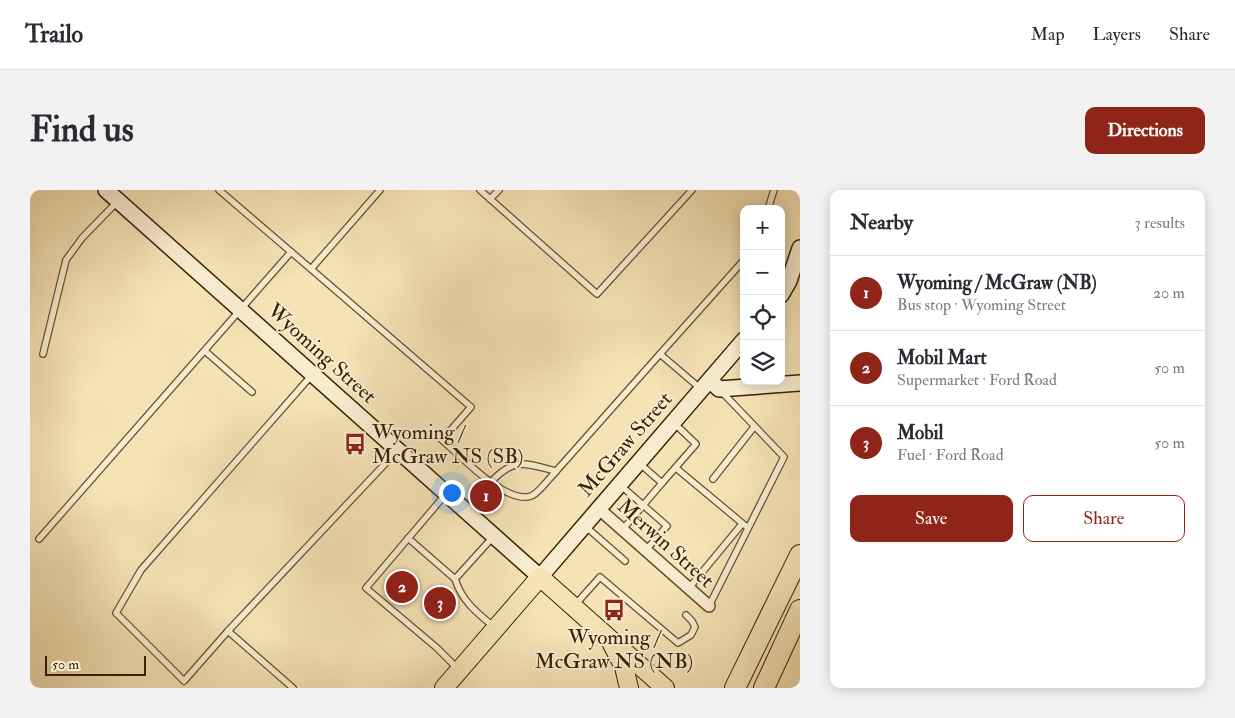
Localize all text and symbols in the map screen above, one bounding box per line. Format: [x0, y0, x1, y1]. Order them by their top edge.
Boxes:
text: Trailo [25, 19, 83, 50]
text: Map [1031, 23, 1065, 46]
text: Layers [1093, 23, 1141, 46]
text: Share [1169, 23, 1210, 46]
button: Directions [1085, 107, 1205, 154]
text: Find us [30, 108, 134, 152]
map controls [740, 205, 785, 385]
button: + [740, 205, 785, 250]
text: Nearby [850, 209, 913, 236]
text: 3 results [1134, 213, 1185, 233]
button: − [740, 250, 785, 295]
text: Wyoming / McGraw (NB) [897, 271, 1097, 295]
text: 1 [863, 283, 869, 303]
text: 20 m [1153, 283, 1185, 303]
button: locate [740, 295, 785, 340]
text: Bus stop · Wyoming Street [897, 295, 1066, 315]
street label: Wyoming Street [261, 297, 382, 410]
button: layers [740, 340, 785, 385]
text: Mobil Mart [897, 346, 987, 370]
text: 2 [862, 358, 870, 378]
text: 50 m [1154, 358, 1185, 378]
text: Supermarket · Ford Road [897, 370, 1057, 390]
street label: McGraw Street [572, 386, 678, 502]
place label: Wyoming / McGraw NS (SB) [371, 419, 523, 470]
text: Mobil [897, 421, 943, 445]
bus stop icon: Wyoming / McGraw NS (SB) [342, 431, 368, 457]
text: 3 [863, 433, 869, 453]
text: 50 m [1154, 433, 1185, 453]
text: Fuel · Ford Road [897, 445, 1004, 465]
pin: 1 [470, 477, 502, 515]
your location [439, 480, 465, 506]
street label: Merwin Street [612, 493, 720, 594]
button: Save [850, 495, 1013, 542]
button: Share [1023, 495, 1185, 542]
pin: 2 [386, 568, 418, 606]
pin: 3 [424, 584, 456, 622]
bus stop icon: Wyoming / McGraw NS (NB) [601, 597, 627, 623]
place label: Wyoming / McGraw NS (NB) [535, 624, 693, 675]
scale bar [45, 653, 146, 676]
text: 50 m [52, 656, 79, 673]

